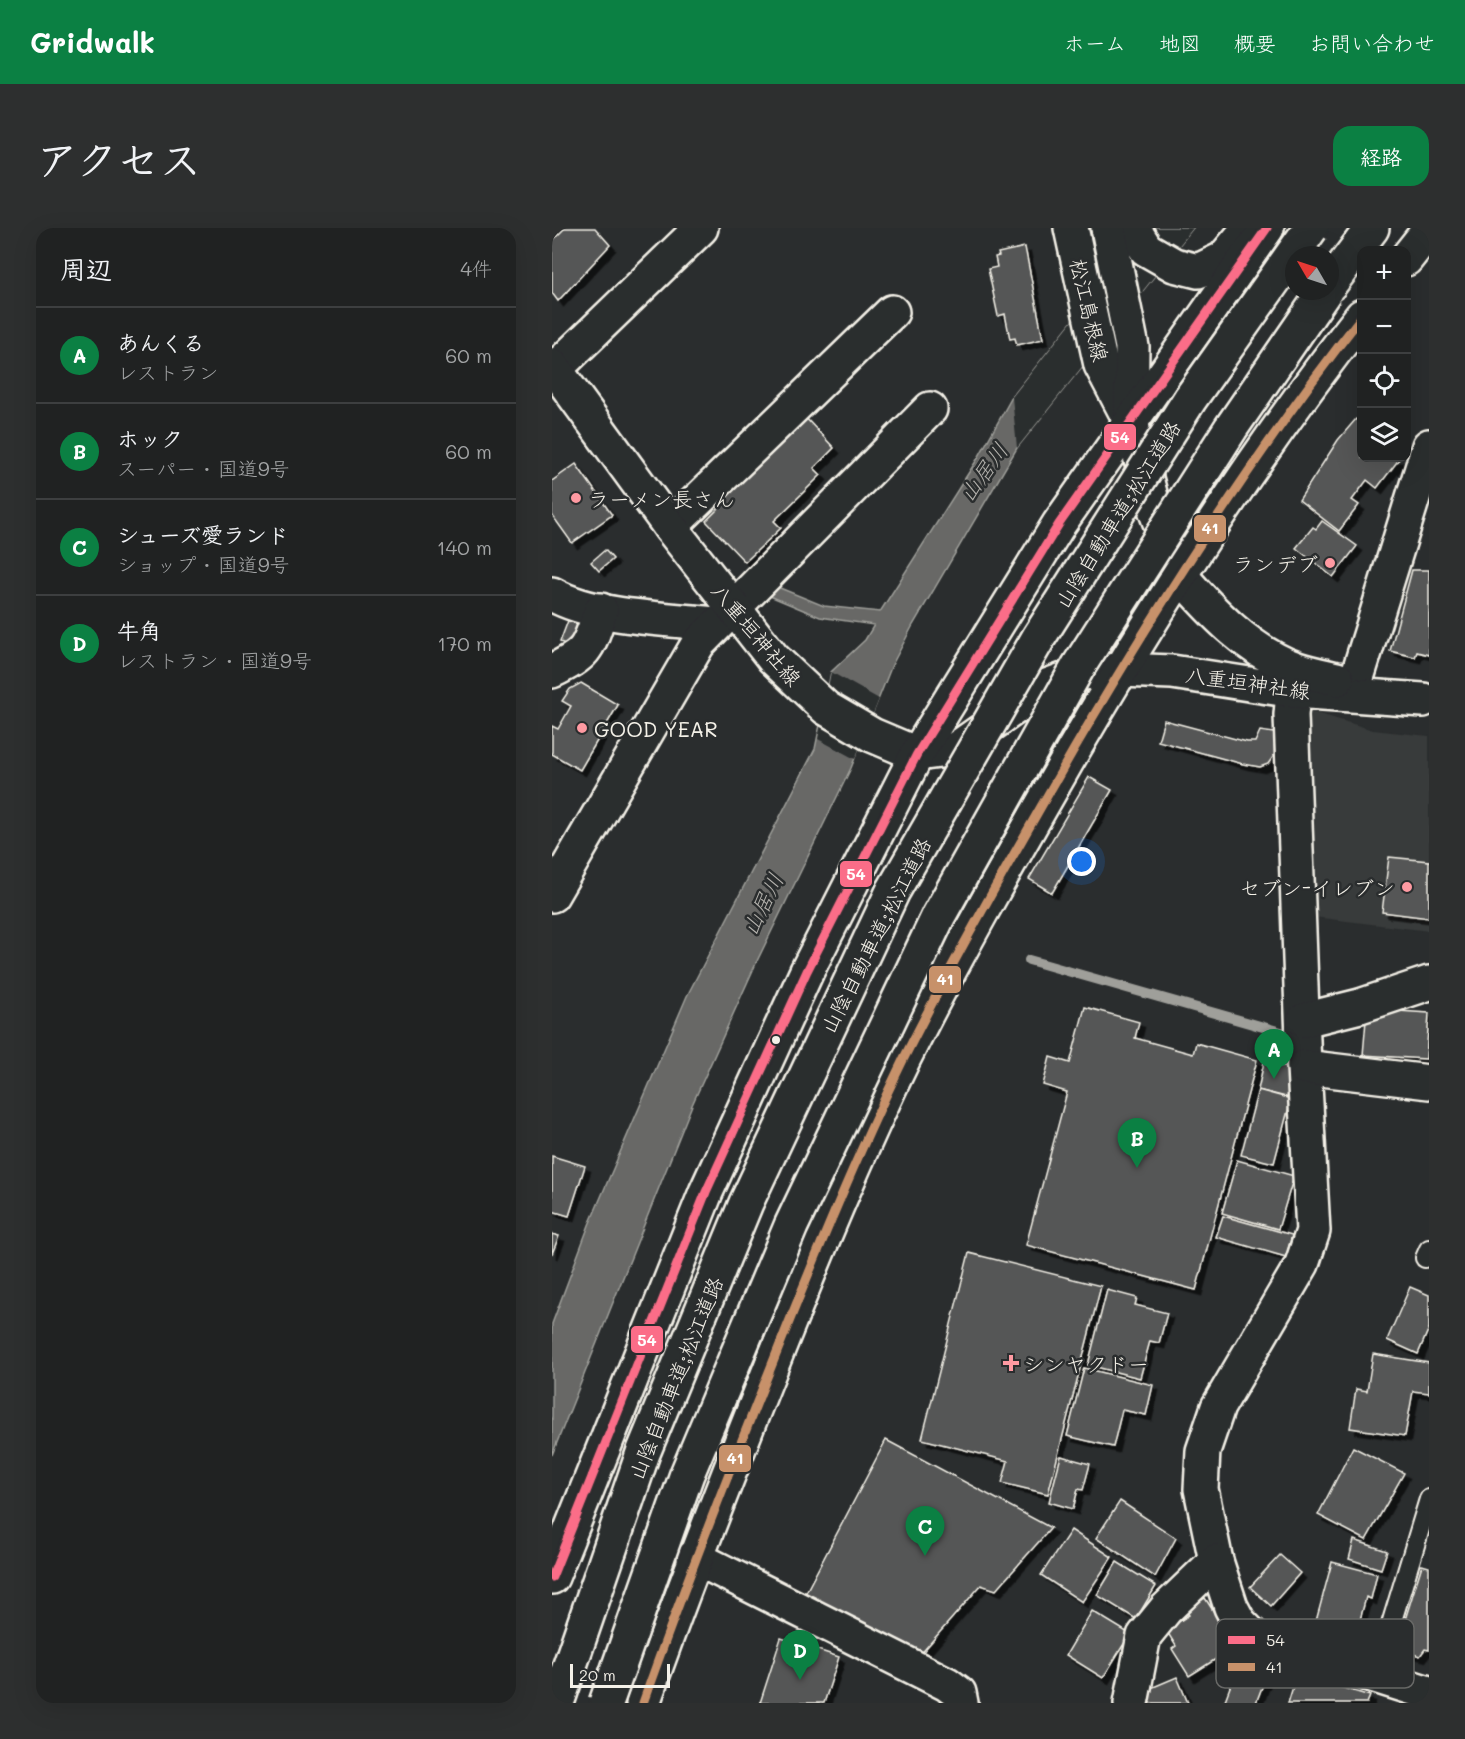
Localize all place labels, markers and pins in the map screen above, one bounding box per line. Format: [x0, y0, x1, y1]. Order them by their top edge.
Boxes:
place label: ラーメン長さん [588, 485, 735, 512]
marker: ラーメン長さん [569, 491, 583, 505]
place label: ランデブ [1233, 550, 1318, 577]
marker: ランデブ [1323, 556, 1337, 570]
place label: GOOD YEAR [594, 715, 718, 742]
marker: GOOD YEAR [575, 721, 589, 735]
place label: セブン-イレブン [1239, 874, 1395, 901]
marker: セブン-イレブン [1400, 880, 1414, 894]
pin: A [1254, 1030, 1294, 1079]
unlabelled marker [770, 1034, 782, 1046]
pin: B [1118, 1118, 1156, 1168]
place label: シンヤクドー [1023, 1350, 1149, 1377]
marker: シンヤクドー [1004, 1356, 1018, 1370]
pin: C [906, 1506, 944, 1556]
pin: D [780, 1630, 820, 1680]

